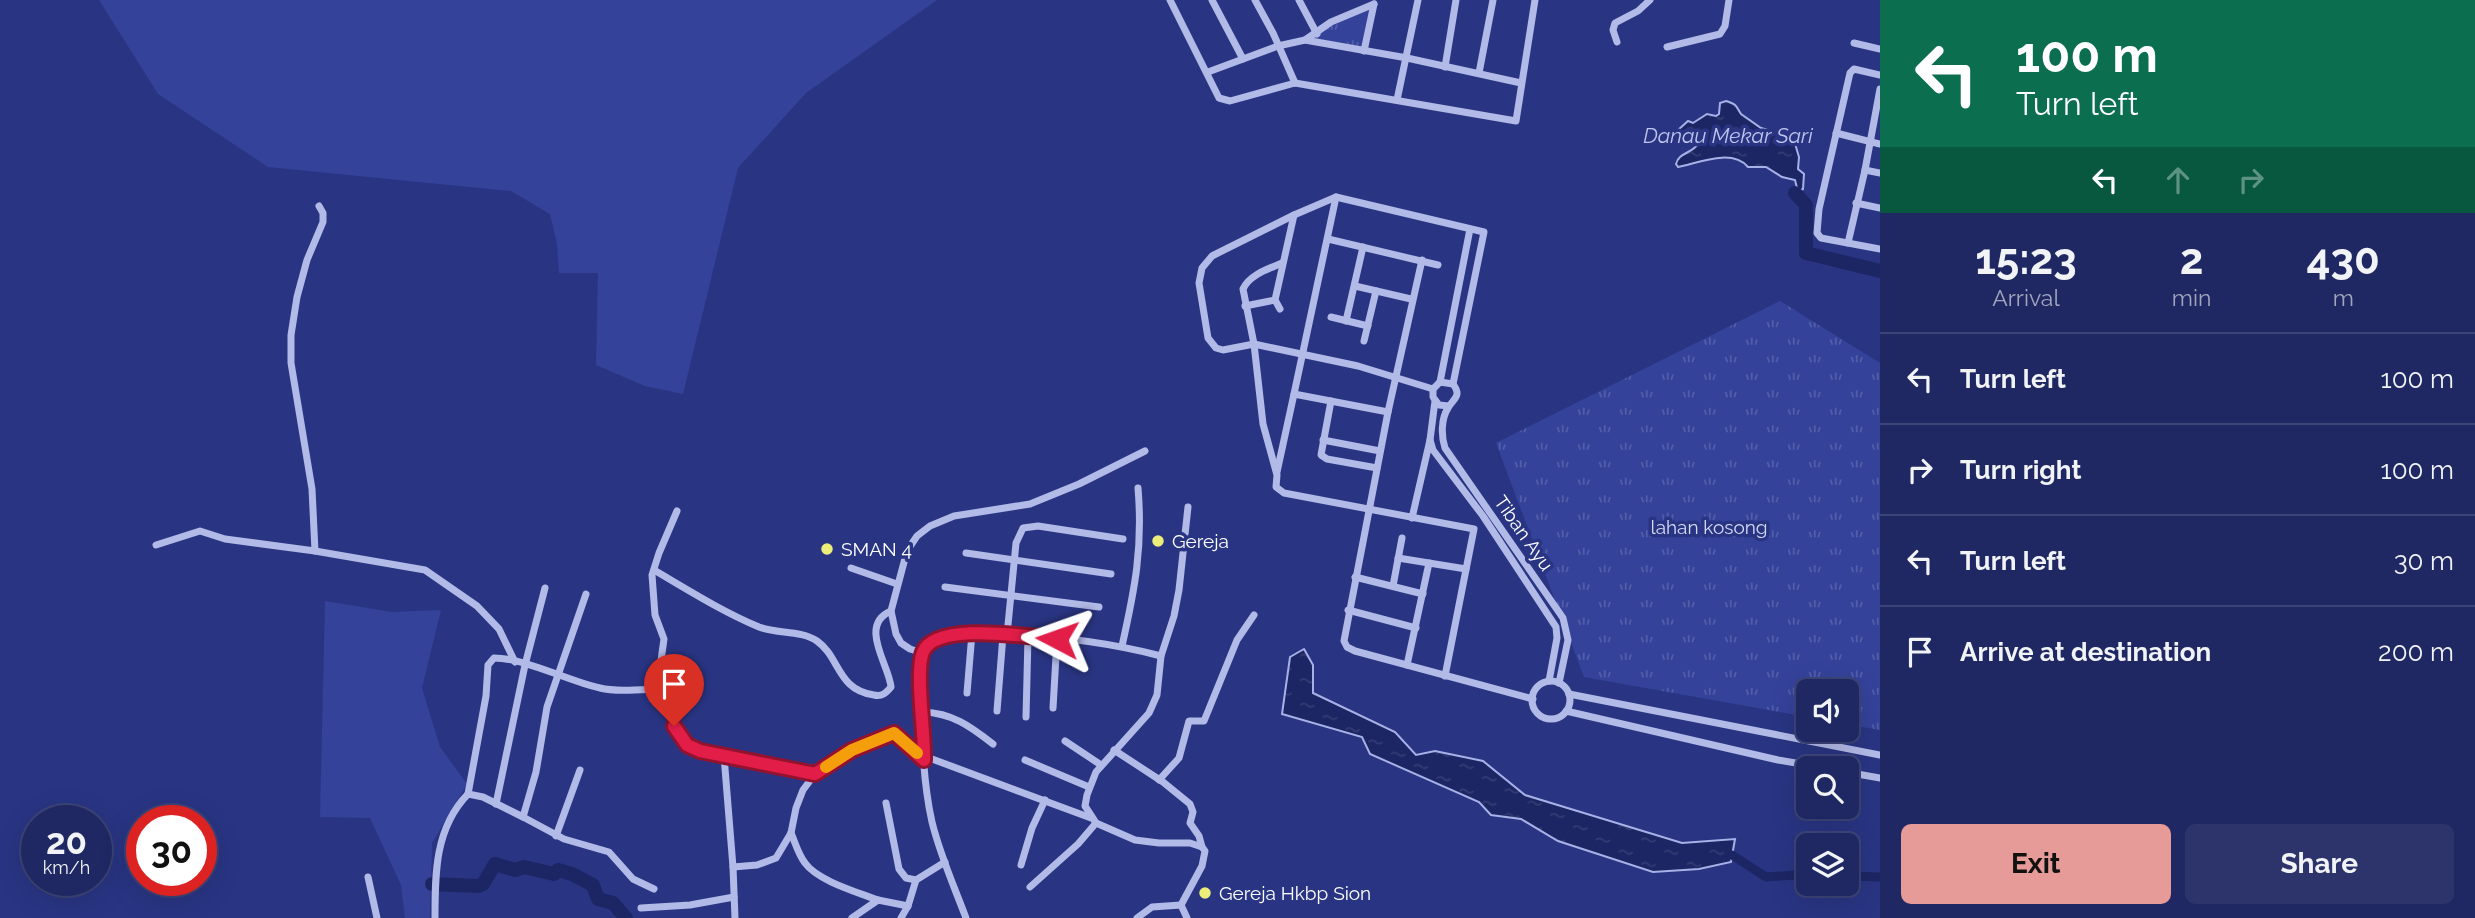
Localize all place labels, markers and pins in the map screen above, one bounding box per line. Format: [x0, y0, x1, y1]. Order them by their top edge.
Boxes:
place label: Gereja [1172, 530, 1229, 552]
marker: Gereja [1150, 533, 1166, 549]
place label: SMAN 4 [841, 538, 912, 560]
marker: SMAN 4 [819, 541, 835, 557]
pin [644, 654, 704, 726]
place label: Gereja Hkbp Sion [1219, 882, 1371, 904]
marker: Gereja Hkbp Sion [1197, 885, 1213, 901]

